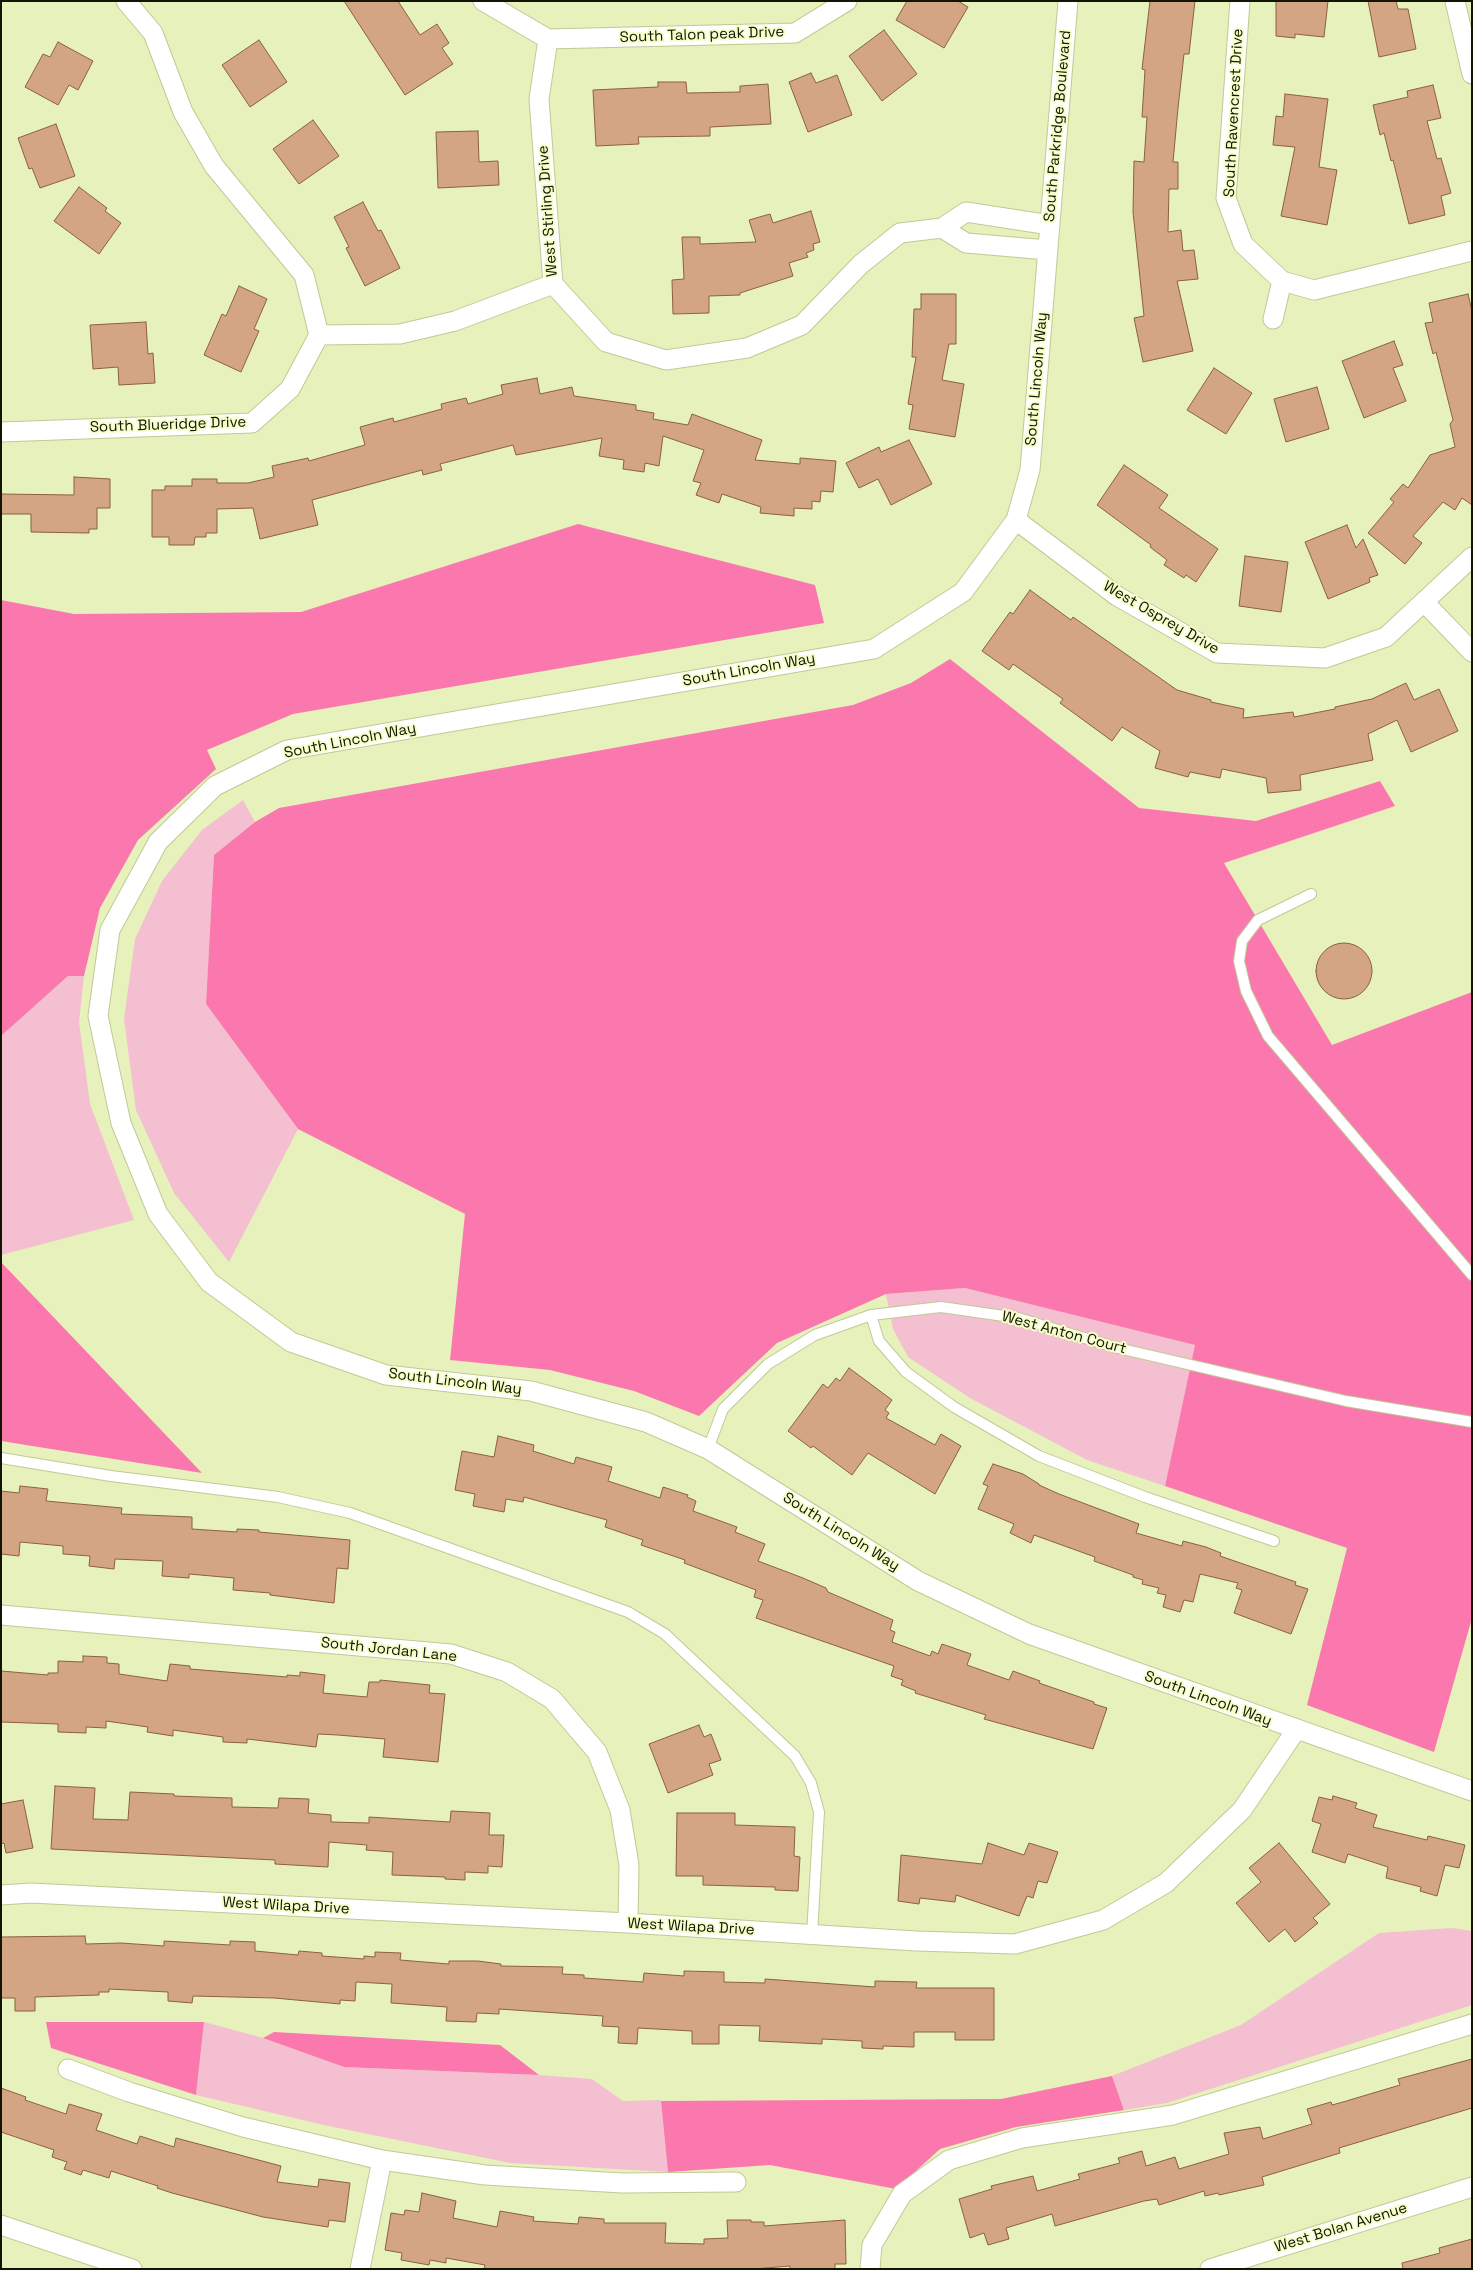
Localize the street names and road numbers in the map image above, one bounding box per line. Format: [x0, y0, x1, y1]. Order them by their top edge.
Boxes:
street label: South Talon peak Drive [619, 23, 785, 47]
street label: South Ravencrest Drive [1221, 28, 1247, 198]
street label: South Parkridge Boulevard [1041, 29, 1075, 223]
street label: West Stirling Drive [534, 145, 562, 277]
street label: South Lincoln Way [1022, 311, 1052, 447]
street label: South Blueridge Drive [89, 413, 247, 437]
street label: West Osprey Drive [1100, 577, 1222, 659]
street label: South Lincoln Way [681, 649, 817, 691]
street label: South Lincoln Way [282, 719, 418, 763]
street label: West Anton Court [1000, 1308, 1128, 1358]
street label: South Lincoln Way [387, 1365, 523, 1399]
street label: South Lincoln Way [779, 1489, 903, 1575]
street label: South Jordan Lane [320, 1634, 458, 1666]
street label: South Lincoln Way [1142, 1668, 1274, 1730]
street label: West Wilapa Drive [222, 1894, 350, 1918]
street label: West Wilapa Drive [627, 1915, 755, 1939]
street label: West Bolan Avenue [1272, 2199, 1410, 2257]

